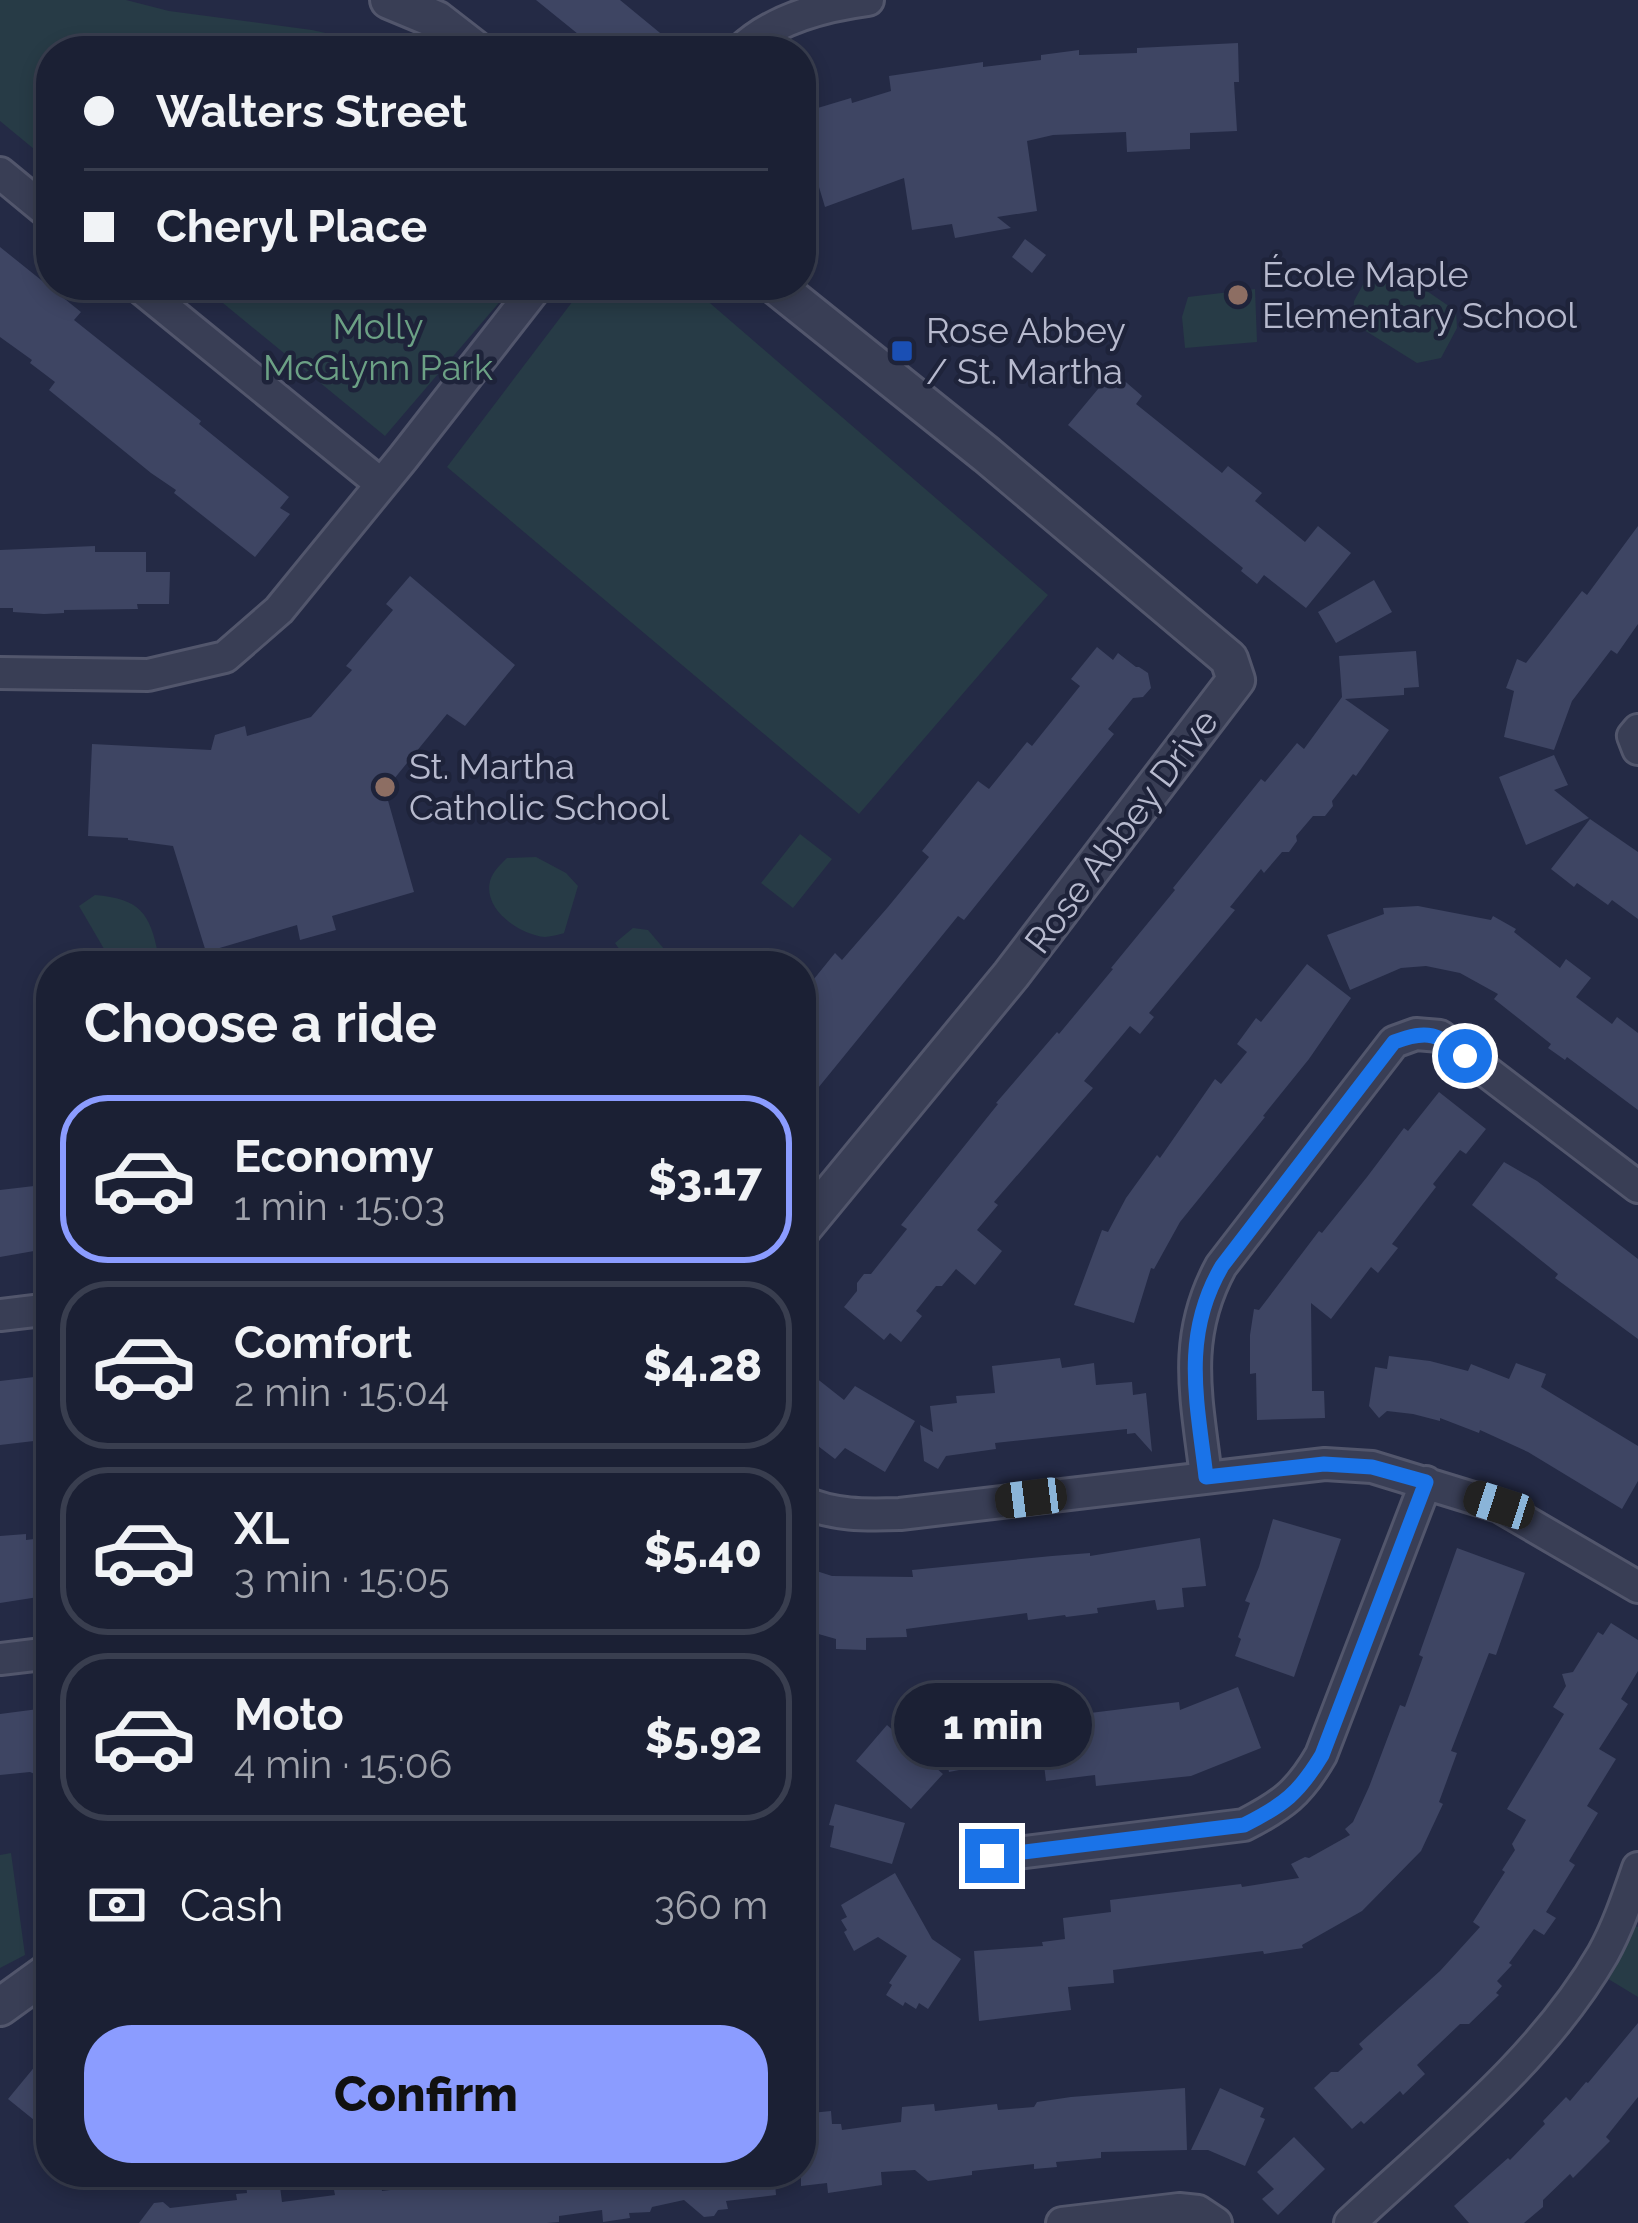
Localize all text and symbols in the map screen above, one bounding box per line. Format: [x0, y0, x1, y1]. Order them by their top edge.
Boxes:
text: Walters Street [156, 85, 467, 138]
text: Cheryl Place [156, 200, 427, 253]
place label: École Maple Elementary School [1262, 253, 1577, 336]
marker: École Maple Elementary School [1225, 282, 1251, 308]
park label: Molly McGlynn Park [263, 305, 493, 388]
place label: Rose Abbey / St. Martha [926, 309, 1126, 392]
marker: Rose Abbey / St. Martha [889, 338, 915, 364]
street label: Rose Abbey Drive [1016, 701, 1226, 961]
place label: St. Martha Catholic School [409, 745, 670, 828]
marker: St. Martha Catholic School [372, 774, 398, 800]
text: Choose a ride [84, 991, 437, 1055]
route start [1438, 1029, 1492, 1083]
icon: car [90, 1125, 198, 1233]
text: Economy [234, 1130, 434, 1183]
text: $3.17 [648, 1153, 762, 1206]
text: 1 min · 15:03 [234, 1183, 445, 1229]
icon: car [90, 1311, 198, 1419]
text: Comfort [234, 1316, 412, 1369]
text: $4.28 [643, 1339, 762, 1392]
text: 2 min · 15:04 [234, 1369, 449, 1415]
car [993, 1476, 1069, 1520]
car [1459, 1477, 1539, 1533]
icon: car [90, 1497, 198, 1605]
text: XL [234, 1502, 289, 1555]
text: $5.40 [644, 1525, 762, 1578]
text: 3 min · 15:05 [234, 1555, 450, 1601]
callout: 1 min [893, 1682, 1091, 1766]
icon: car [90, 1683, 198, 1791]
text: Moto [234, 1688, 344, 1741]
text: 1 min [943, 1702, 1043, 1748]
text: $5.92 [645, 1711, 762, 1764]
text: 4 min · 15:06 [234, 1741, 452, 1787]
route end [965, 1829, 1019, 1883]
icon: cash [84, 1872, 150, 1938]
text: Cash [180, 1879, 283, 1932]
text: 360 m [654, 1882, 768, 1928]
button: Confirm [84, 2025, 768, 2163]

